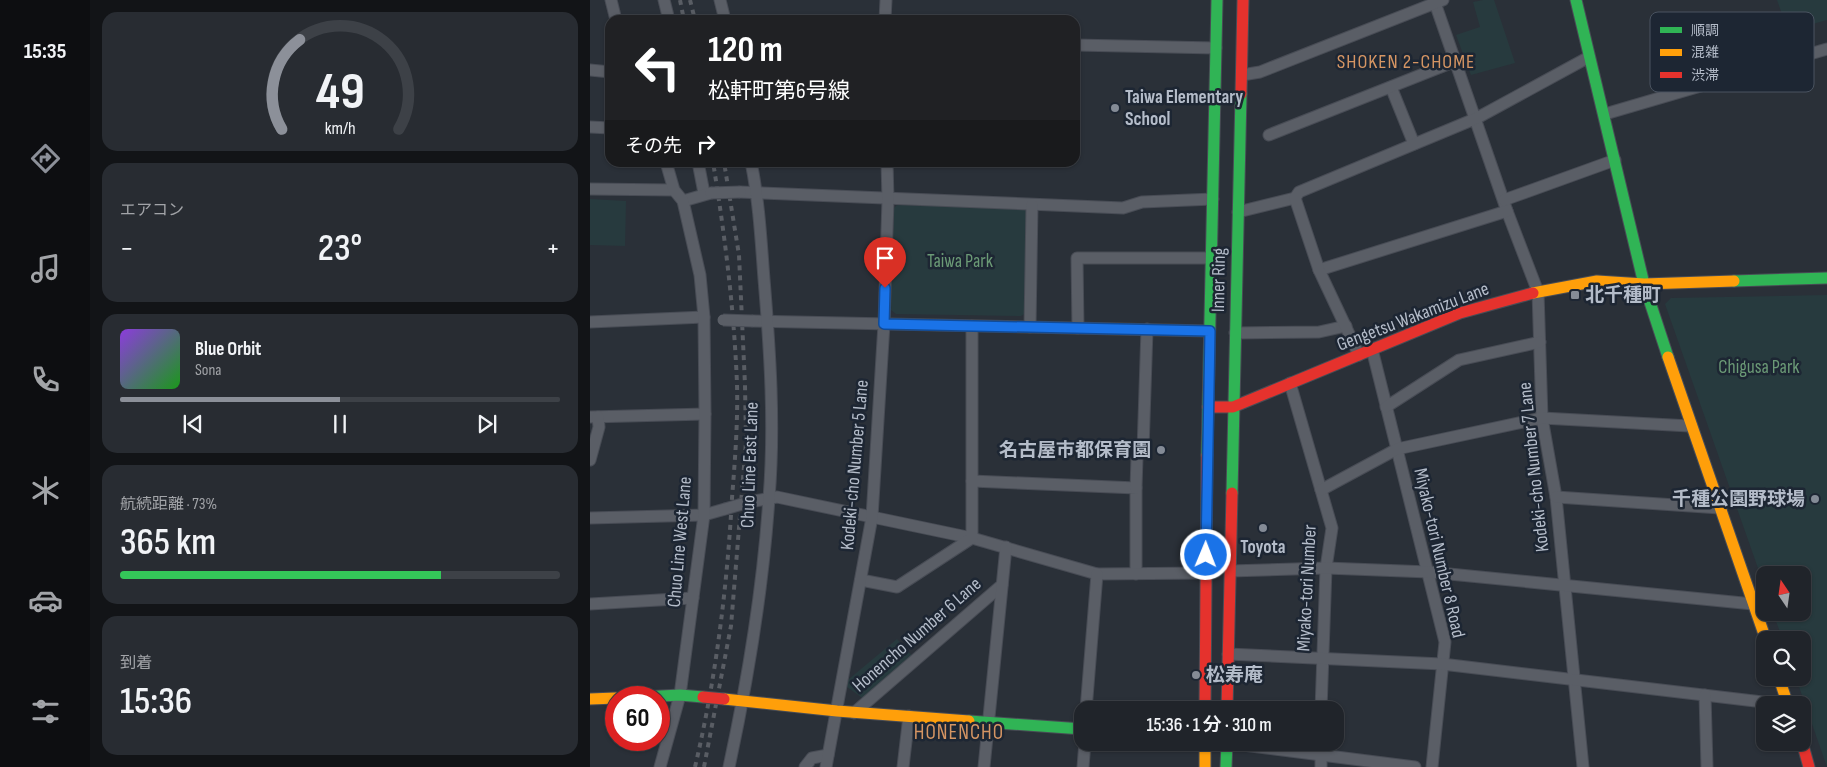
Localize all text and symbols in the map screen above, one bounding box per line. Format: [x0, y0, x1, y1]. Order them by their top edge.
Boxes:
legend [1650, 12, 1814, 92]
text: 順調 [1691, 22, 1719, 39]
text: 120 m [708, 29, 783, 72]
icon: left [625, 35, 690, 100]
text: 15:35 [24, 38, 66, 65]
text: 混雑 [1691, 44, 1719, 61]
district label: SHOKEN 2-CHOME [1337, 50, 1475, 74]
text: 49 [316, 61, 364, 124]
text: 渋滞 [1691, 67, 1719, 84]
text: 松軒町第6号線 [708, 78, 850, 105]
place label: Taiwa Elementary School [1125, 86, 1243, 131]
marker: Taiwa Elementary School [1109, 102, 1121, 114]
text: km/h [325, 118, 355, 139]
icon: right [692, 130, 720, 158]
text: その先 [625, 135, 682, 158]
icon: directions [28, 141, 63, 176]
text: エアコン [120, 201, 184, 220]
text: 23° [318, 226, 362, 271]
text: − [120, 232, 134, 265]
text: + [546, 232, 560, 265]
pin [864, 237, 906, 288]
icon: arrive [871, 244, 899, 272]
street label: Inner Ring [1207, 247, 1231, 312]
park label: Taiwa Park [927, 250, 994, 273]
icon: music [28, 251, 63, 286]
street label: Gengetsu Wakamizu Lane [1334, 277, 1492, 357]
place label: 北千種町 [1585, 284, 1661, 307]
marker: 北千種町 [1569, 289, 1581, 301]
text: Blue Orbit [195, 338, 261, 361]
park label: Chigusa Park [1718, 356, 1800, 379]
text: Sona [195, 361, 222, 380]
icon: phone [28, 362, 63, 397]
street label: Kodeki-cho Number 5 Lane [836, 379, 874, 551]
street label: Kodeki-cho Number 7 Lane [1514, 381, 1554, 553]
street label: Chuo Line East Lane [736, 402, 764, 528]
icon: previous [179, 410, 207, 438]
icon: pause [326, 410, 354, 438]
icon: next [473, 410, 501, 438]
place label: 名古屋市都保育園 [999, 439, 1151, 462]
marker: 名古屋市都保育園 [1155, 444, 1167, 456]
street label: Miyako-tori Number 8 Road [1408, 466, 1470, 640]
icon: climate [28, 473, 63, 508]
street label: Chuo Line West Lane [663, 476, 697, 608]
place label: 千種公園野球場 [1672, 488, 1805, 511]
marker: 千種公園野球場 [1809, 493, 1821, 505]
text: 航続距離 · 73% [120, 495, 217, 514]
text: 365 km [120, 520, 216, 565]
marker: Toyota [1257, 522, 1269, 534]
street label: Miyako-tori Number [1292, 523, 1322, 652]
position arrow [1179, 528, 1231, 580]
place label: Toyota [1240, 536, 1286, 559]
north arrow [1756, 566, 1811, 621]
map controls [1756, 566, 1811, 751]
street label: Honencho Number 6 Lane [848, 573, 986, 697]
icon: car [28, 583, 63, 618]
button: search [1756, 631, 1811, 686]
text: 到着 [120, 654, 152, 673]
place label: 松寿庵 [1206, 664, 1263, 687]
marker: 松寿庵 [1190, 669, 1202, 681]
text: 15:36 [120, 679, 192, 724]
speed limit sign: 60 [605, 686, 670, 751]
icon: filters [28, 694, 63, 729]
button: layers [1756, 696, 1811, 751]
text: 15:36 · 1 分 · 310 m [1146, 714, 1272, 737]
district label: HONENCHO [914, 720, 1004, 745]

